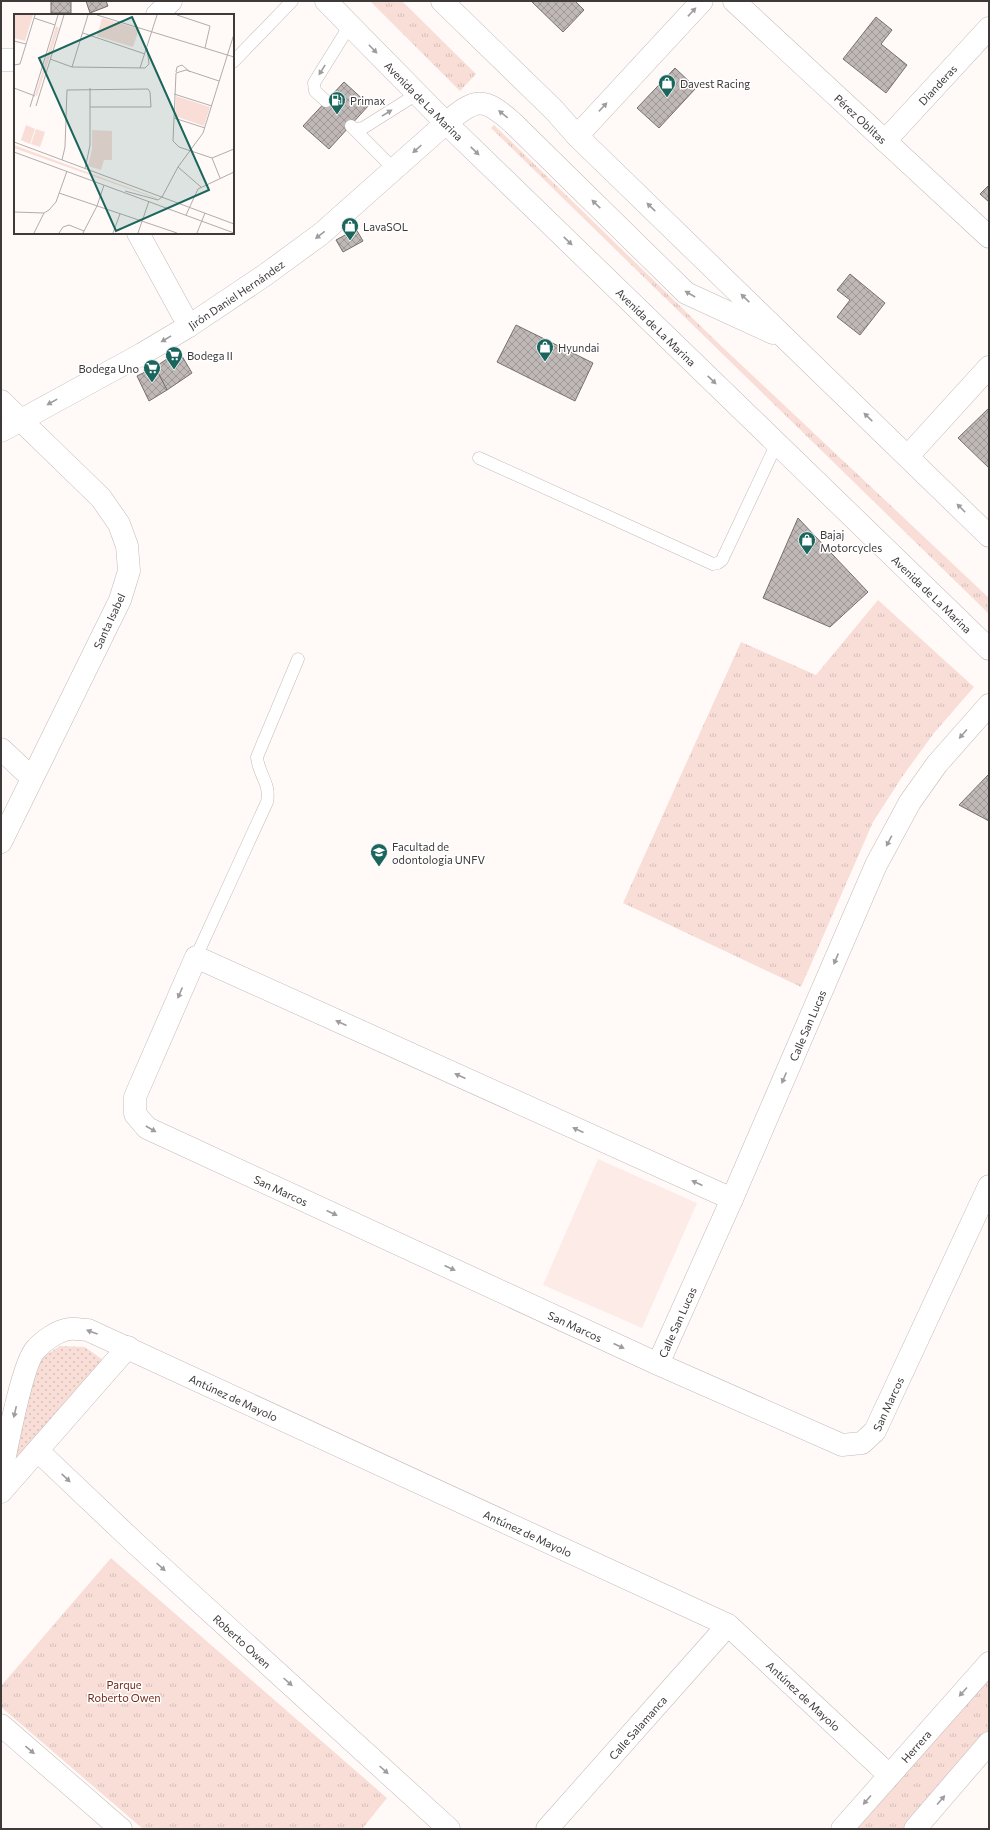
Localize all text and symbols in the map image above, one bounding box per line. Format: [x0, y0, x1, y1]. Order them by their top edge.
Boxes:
one-way arrow [687, 7, 696, 17]
inset map [14, 14, 234, 234]
one-way arrow [368, 44, 378, 54]
street label: Avenida de La Marina [382, 59, 466, 143]
street label: Dianderas [915, 61, 959, 107]
one-way arrow [318, 64, 326, 75]
shop icon: Davest Racing [657, 73, 677, 98]
place label: Davest Racing [680, 77, 750, 90]
fuel station icon: Primax [327, 90, 347, 115]
street label: Pérez Oblitas [832, 91, 890, 146]
place label: Primax [350, 94, 385, 107]
one-way arrow [598, 102, 608, 112]
one-way arrow [382, 109, 392, 117]
one-way arrow [497, 110, 508, 118]
one-way arrow [412, 144, 422, 153]
one-way arrow [470, 146, 480, 155]
one-way arrow [591, 199, 601, 209]
one-way arrow [646, 203, 656, 212]
shop icon: LavaSOL [340, 216, 360, 241]
place label: LavaSOL [363, 220, 408, 233]
one-way arrow [314, 230, 325, 239]
one-way arrow [563, 236, 573, 246]
street label: Jirón Daniel Hernández [185, 257, 287, 332]
street label: Avenida de La Marina [614, 285, 699, 368]
one-way arrow [684, 290, 696, 297]
one-way arrow [740, 293, 750, 302]
one-way arrow [160, 336, 172, 343]
shop icon: Hyundai [535, 337, 555, 362]
place label: Hyundai [558, 341, 599, 354]
supermarket icon: Bodega II [164, 345, 184, 370]
place label: Bodega II [187, 349, 233, 362]
supermarket icon: Bodega Uno [142, 358, 162, 383]
place label: Bodega Uno [79, 362, 139, 375]
one-way arrow [707, 375, 717, 385]
one-way arrow [47, 399, 58, 406]
one-way arrow [863, 412, 873, 422]
one-way arrow [956, 503, 966, 513]
place label: Bajaj Motorcycles [820, 528, 882, 554]
shop icon: Bajaj Motorcycles [797, 530, 817, 555]
street label: Avenida de La Marina [890, 552, 975, 635]
street label: Santa Isabel [90, 591, 128, 651]
one-way arrow [959, 729, 968, 740]
one-way arrow [886, 835, 892, 847]
place label: Facultad de odontologia UNFV [392, 840, 485, 866]
school or university icon: Facultad de odontologia UNFV [369, 842, 389, 867]
one-way arrow [832, 953, 839, 965]
one-way arrow [177, 988, 183, 999]
street label: Calle San Lucas [786, 988, 828, 1063]
one-way arrow [335, 1020, 347, 1026]
one-way arrow [453, 1073, 465, 1079]
one-way arrow [781, 1073, 787, 1084]
one-way arrow [145, 1125, 157, 1132]
one-way arrow [572, 1127, 584, 1133]
street label: San Marcos [252, 1172, 310, 1208]
one-way arrow [691, 1180, 702, 1186]
one-way arrow [326, 1210, 337, 1216]
one-way arrow [444, 1265, 455, 1271]
street label: Calle San Lucas [655, 1285, 698, 1359]
street label: San Marcos [546, 1308, 604, 1344]
one-way arrow [86, 1329, 98, 1335]
one-way arrow [613, 1343, 624, 1349]
street label: Antúnez de Mayolo [187, 1371, 280, 1423]
street label: San Marcos [870, 1375, 906, 1433]
one-way arrow [12, 1406, 18, 1418]
one-way arrow [61, 1473, 71, 1483]
street label: Antúnez de Mayolo [482, 1507, 575, 1559]
one-way arrow [156, 1562, 166, 1572]
street label: Roberto Owen [211, 1611, 274, 1670]
street label: Antúnez de Mayolo [764, 1658, 844, 1733]
park label: Parque Roberto Owen [87, 1678, 161, 1704]
one-way arrow [283, 1678, 293, 1687]
one-way arrow [959, 1687, 968, 1698]
street label: Calle Salamanca [606, 1693, 669, 1762]
street label: Herrera [898, 1727, 933, 1765]
one-way arrow [25, 1746, 36, 1755]
one-way arrow [380, 1765, 389, 1774]
one-way arrow [936, 1794, 945, 1805]
one-way arrow [863, 1795, 872, 1805]

